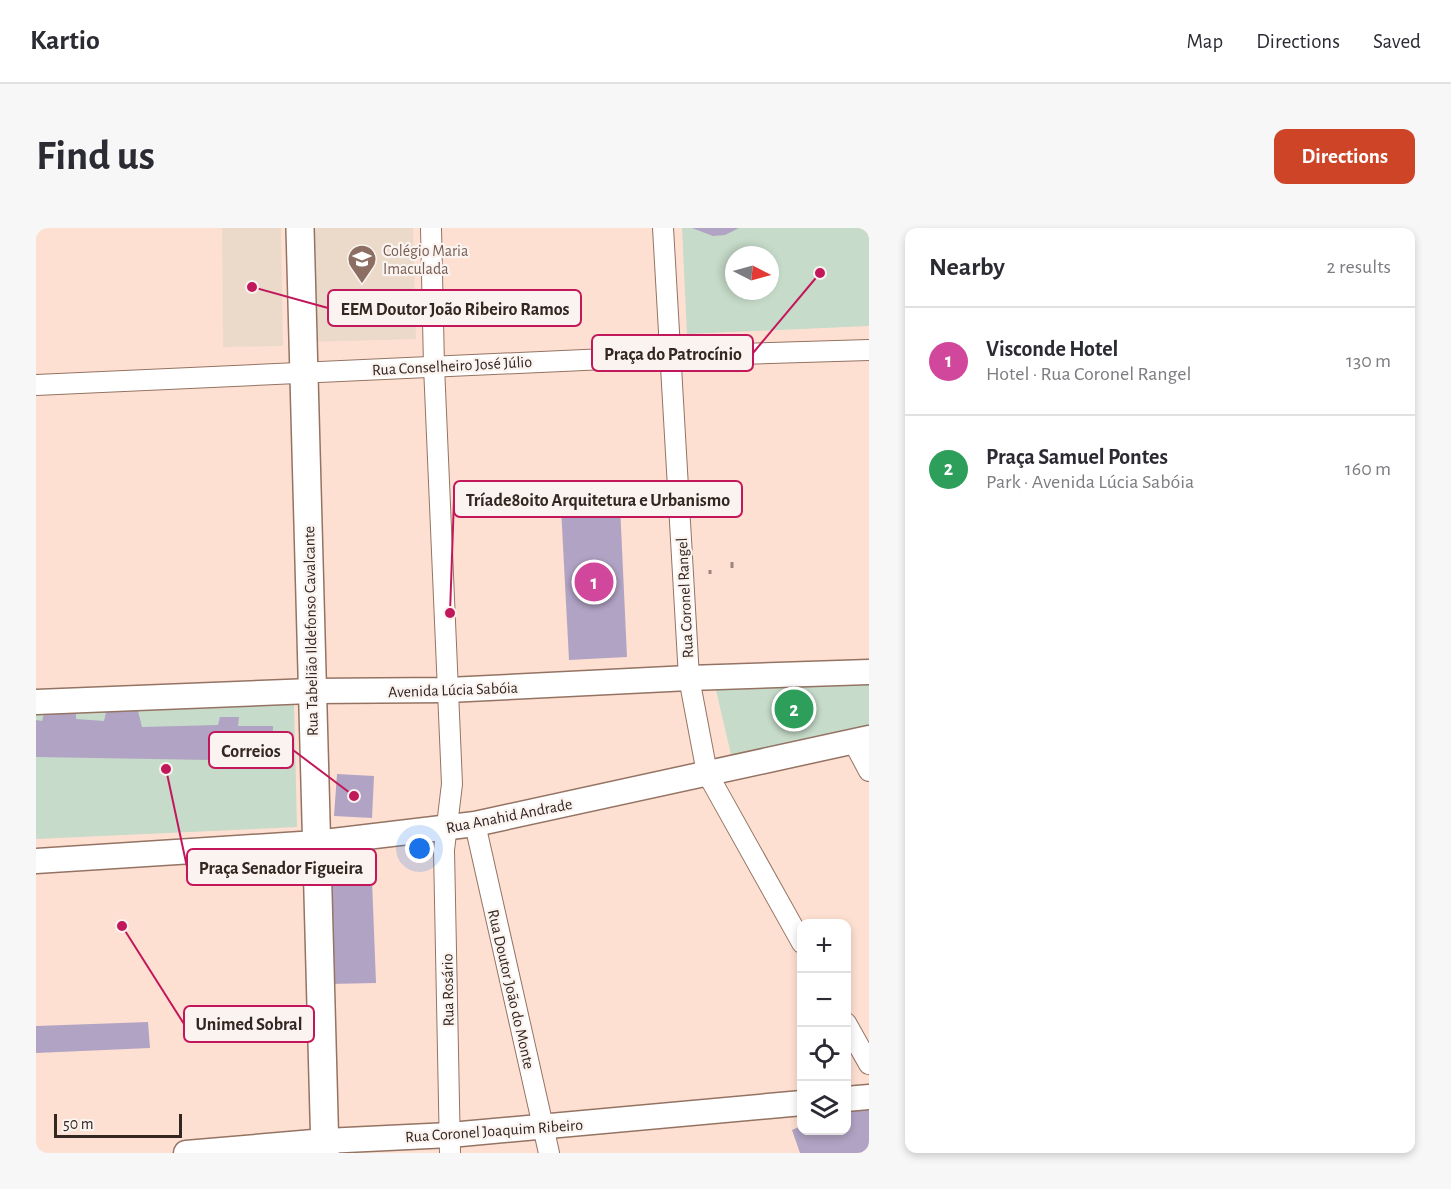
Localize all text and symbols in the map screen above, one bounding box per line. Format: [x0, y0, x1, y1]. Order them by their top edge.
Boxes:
text: Kartio [30, 27, 100, 55]
text: Map [1187, 31, 1223, 52]
text: Directions [1256, 31, 1340, 52]
text: Saved [1373, 31, 1421, 52]
button: Directions [1274, 129, 1415, 184]
text: Find us [36, 135, 155, 177]
school or university icon: Colégio Maria Imaculada [346, 243, 378, 285]
place label: Colégio Maria Imaculada [383, 243, 468, 277]
north arrow [725, 246, 779, 300]
text: Nearby [929, 254, 1005, 280]
text: 2 results [1327, 257, 1391, 277]
callout: EEM Doutor João Ribeiro Ramos [328, 290, 581, 326]
text: EEM Doutor João Ribeiro Ramos [340, 301, 570, 319]
callout: Praça do Patrocínio [592, 335, 753, 371]
text: Visconde Hotel [986, 338, 1118, 360]
text: Praça do Patrocínio [604, 346, 742, 364]
text: 1 [945, 351, 952, 371]
text: 130 m [1346, 351, 1391, 371]
street label: Rua Conselheiro José Júlio [372, 354, 533, 378]
text: Hotel · Rua Coronel Rangel [986, 364, 1191, 384]
text: Praça Samuel Pontes [986, 446, 1168, 468]
text: 2 [944, 459, 953, 479]
text: 160 m [1345, 459, 1391, 479]
text: Park · Avenida Lúcia Sabóia [986, 472, 1194, 492]
callout: Tríade8oito Arquitetura e Urbanismo [454, 481, 742, 517]
text: Tríade8oito Arquitetura e Urbanismo [466, 492, 730, 510]
street label: Rua Tabelião Ildefonso Cavalcante [301, 526, 321, 736]
street label: Rua Coronel Rangel [674, 537, 696, 659]
pin: 1 [574, 560, 614, 604]
street label: Avenida Lúcia Sabóia [388, 680, 518, 700]
pin: 2 [774, 686, 813, 732]
callout: Correios [209, 732, 293, 768]
text: Correios [221, 743, 281, 761]
street label: Rua Anahid Andrade [445, 796, 574, 836]
your location [405, 834, 434, 863]
callout: Praça Senador Figueira [187, 849, 376, 885]
text: Praça Senador Figueira [199, 860, 364, 878]
street label: Rua Doutor João do Monte [485, 908, 537, 1071]
map controls [797, 919, 851, 1135]
button: + [797, 919, 851, 973]
street label: Rua Rosário [439, 953, 457, 1027]
button: − [797, 973, 851, 1027]
callout: Unimed Sobral [184, 1006, 314, 1042]
text: Unimed Sobral [196, 1016, 302, 1034]
button: locate [797, 1027, 851, 1081]
button: layers [797, 1081, 851, 1135]
scale bar [54, 1111, 182, 1138]
text: 50 m [63, 1116, 94, 1132]
street label: Rua Coronel Joaquim Ribeiro [405, 1117, 584, 1145]

